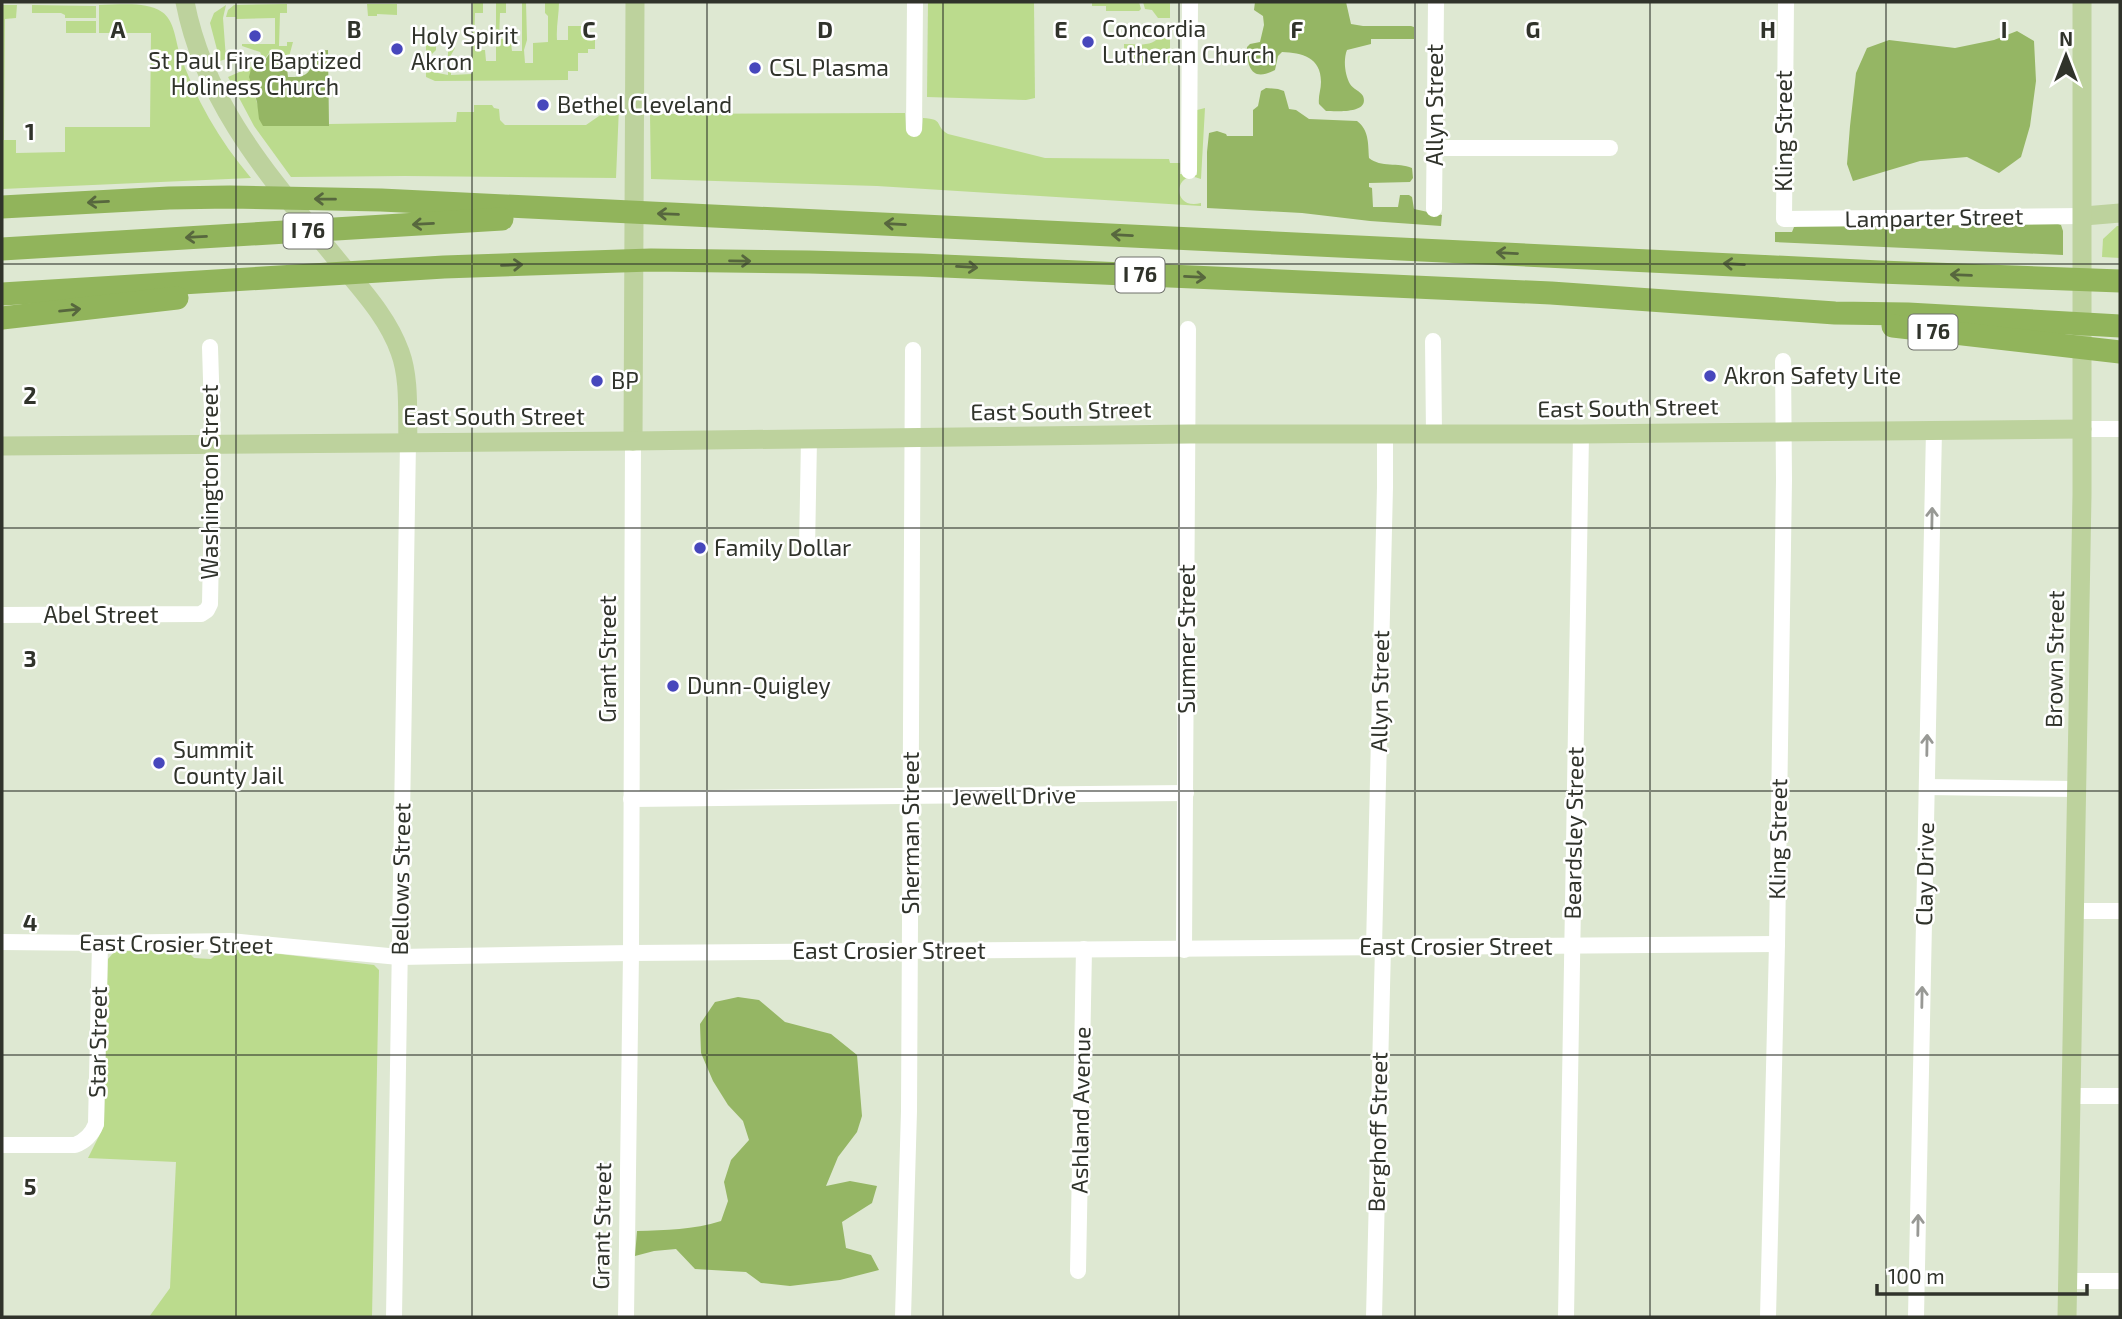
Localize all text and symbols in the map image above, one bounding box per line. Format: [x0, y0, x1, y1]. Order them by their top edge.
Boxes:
place label: Concordia Lutheran Church [1102, 14, 1275, 68]
text: A [110, 15, 126, 43]
text: B [347, 15, 361, 43]
text: C [582, 15, 596, 43]
text: D [817, 15, 833, 43]
text: E [1054, 15, 1068, 43]
text: F [1291, 15, 1304, 43]
text: G [1526, 15, 1540, 43]
text: H [1760, 15, 1776, 43]
text: I [2001, 15, 2007, 43]
place label: Holy Spirit Akron [411, 21, 518, 75]
north arrow [2031, 21, 2101, 91]
text: N [2059, 27, 2073, 50]
marker: St Paul Fire Baptized Holiness Church [247, 28, 263, 44]
marker: Concordia Lutheran Church [1080, 34, 1096, 50]
marker: Holy Spirit Akron [389, 41, 405, 57]
street label: Allyn Street [1420, 44, 1448, 166]
place label: St Paul Fire Baptized Holiness Church [148, 46, 362, 100]
place label: CSL Plasma [769, 53, 889, 81]
marker: CSL Plasma [747, 60, 763, 76]
street label: Kling Street [1769, 70, 1797, 192]
place label: Bethel Cleveland [557, 90, 732, 118]
marker: Bethel Cleveland [535, 97, 551, 113]
text: 1 [25, 117, 35, 145]
one-way arrow [314, 192, 337, 206]
one-way arrow [86, 195, 109, 208]
street label: Lamparter Street [1844, 201, 2024, 233]
one-way arrow [656, 208, 679, 221]
road number: I 76 [284, 214, 332, 248]
one-way arrow [884, 217, 907, 230]
one-way arrow [412, 218, 435, 231]
one-way arrow [1111, 228, 1134, 241]
one-way arrow [185, 231, 208, 244]
one-way arrow [1495, 247, 1518, 260]
one-way arrow [728, 254, 751, 268]
one-way arrow [501, 258, 524, 272]
road number: I 76 [1116, 258, 1164, 292]
one-way arrow [1723, 258, 1746, 271]
one-way arrow [955, 260, 978, 273]
one-way arrow [1950, 268, 1973, 281]
one-way arrow [1183, 271, 1205, 284]
one-way arrow [58, 303, 80, 316]
road number: I 76 [1909, 314, 1958, 350]
place label: Akron Safety Lite [1724, 361, 1901, 389]
place label: BP [611, 366, 639, 394]
marker: Akron Safety Lite [1702, 368, 1718, 384]
marker: BP [589, 373, 605, 389]
text: 2 [23, 381, 37, 409]
street label: Washington Street [195, 384, 223, 580]
street label: East South Street [1537, 391, 1719, 423]
street label: East South Street [970, 394, 1152, 426]
street label: East South Street [403, 402, 585, 430]
one-way arrow [1925, 506, 1939, 529]
place label: Family Dollar [714, 533, 851, 561]
marker: Family Dollar [692, 540, 708, 556]
street label: Sumner Street [1172, 564, 1200, 714]
street label: Brown Street [2039, 590, 2069, 728]
street label: Grant Street [593, 595, 621, 723]
street label: Abel Street [43, 600, 159, 628]
street label: Allyn Street [1364, 629, 1394, 752]
text: 3 [23, 644, 37, 672]
place label: Dunn-Quigley [687, 671, 831, 699]
marker: Dunn-Quigley [665, 678, 681, 694]
one-way arrow [1921, 734, 1934, 757]
place label: Summit County Jail [173, 735, 284, 789]
street label: Beardsley Street [1557, 746, 1589, 920]
street label: Sherman Street [896, 751, 924, 915]
marker: Summit County Jail [151, 755, 167, 771]
street label: Kling Street [1762, 778, 1792, 900]
street label: Jewell Drive [952, 780, 1076, 810]
street label: Bellows Street [385, 802, 415, 956]
street label: Clay Drive [1909, 822, 1939, 926]
text: 4 [23, 908, 37, 936]
street label: East Crosier Street [79, 927, 273, 959]
street label: East Crosier Street [1359, 932, 1553, 960]
street label: East Crosier Street [792, 936, 986, 964]
street label: Star Street [82, 986, 112, 1098]
one-way arrow [1915, 986, 1929, 1009]
street label: Ashland Avenue [1065, 1026, 1095, 1194]
street label: Berghoff Street [1362, 1051, 1392, 1212]
street label: Grant Street [586, 1162, 616, 1290]
text: 5 [24, 1172, 36, 1200]
one-way arrow [1911, 1213, 1924, 1236]
scale bar [1877, 1252, 2087, 1296]
text: 100 m [1888, 1263, 1945, 1288]

